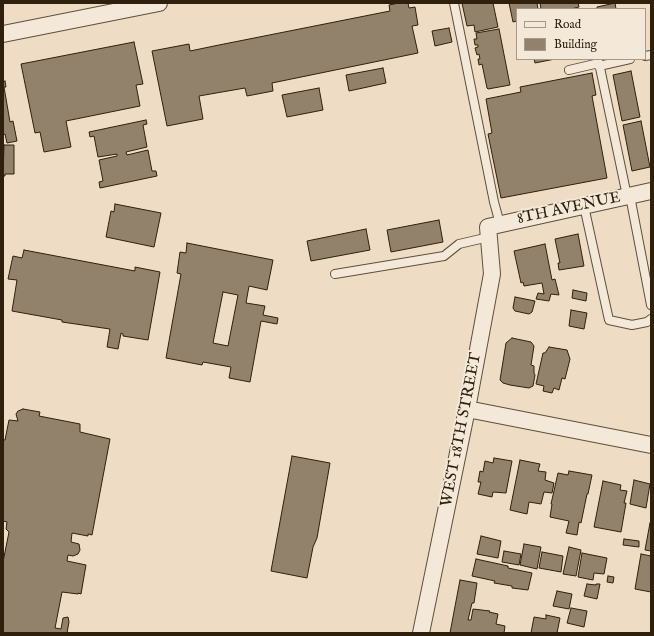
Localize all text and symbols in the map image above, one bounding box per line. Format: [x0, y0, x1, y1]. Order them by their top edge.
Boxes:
legend [516, 8, 646, 60]
text: Road [554, 17, 581, 32]
text: Building [554, 37, 597, 52]
street label: 8TH AVENUE [516, 189, 622, 229]
street label: WEST 18TH STREET [438, 351, 486, 509]

